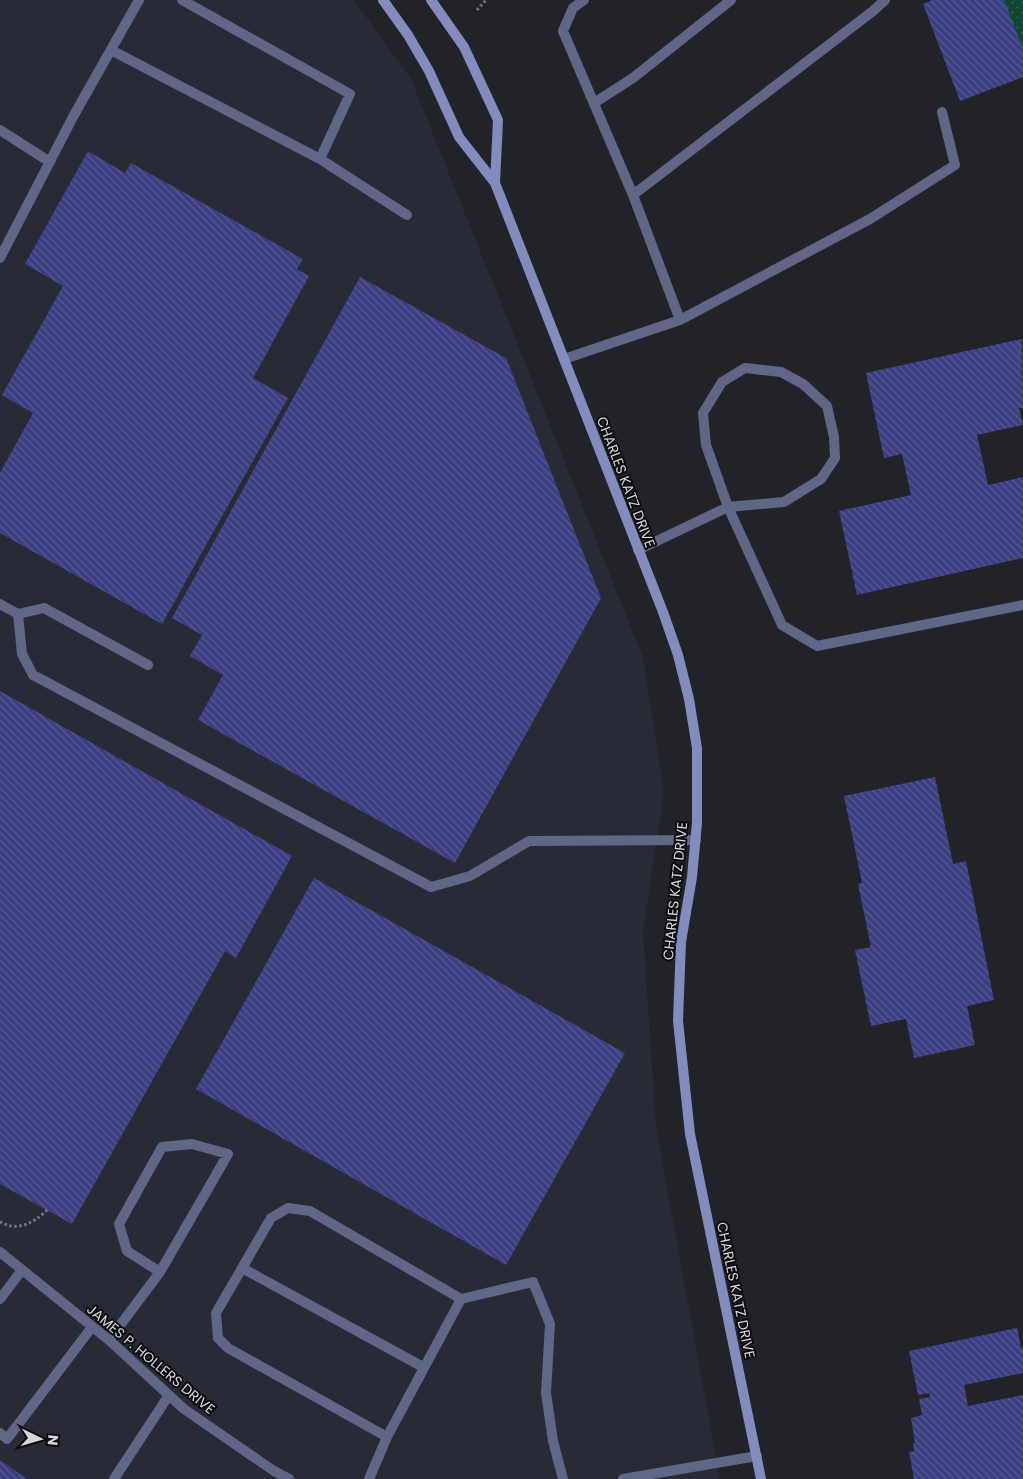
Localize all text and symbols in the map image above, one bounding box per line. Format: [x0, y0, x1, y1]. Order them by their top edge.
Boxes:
street label: CHARLES KATZ DRIVE [592, 414, 660, 550]
street label: CHARLES KATZ DRIVE [658, 821, 692, 961]
street label: CHARLES KATZ DRIVE [712, 1220, 760, 1360]
street label: JAMES P. HOLLERS DRIVE [83, 1299, 219, 1419]
north arrow [15, 1414, 65, 1464]
text: N [43, 1434, 63, 1446]

